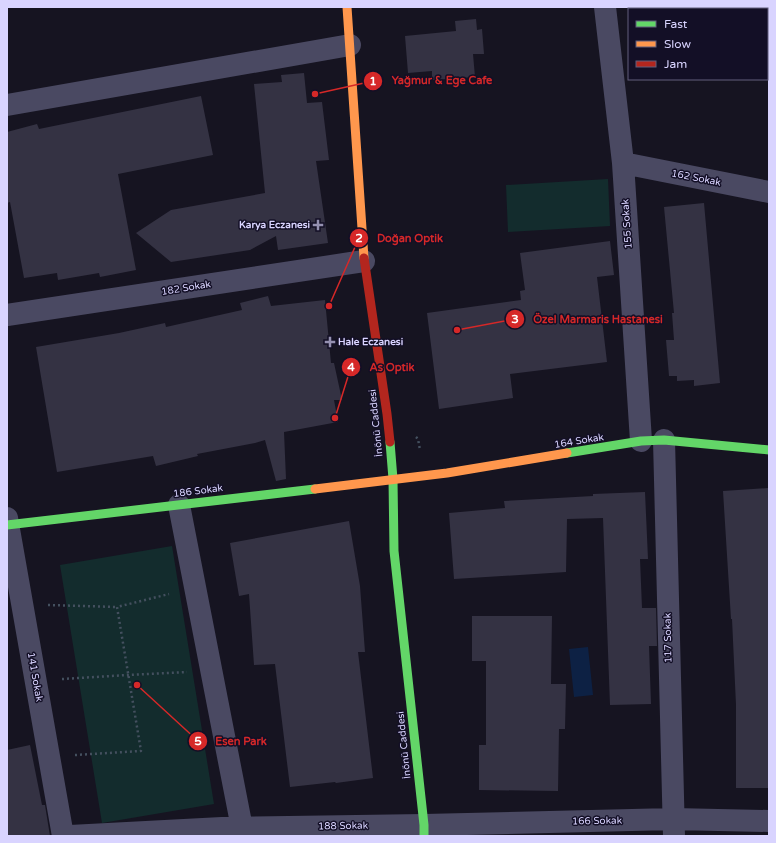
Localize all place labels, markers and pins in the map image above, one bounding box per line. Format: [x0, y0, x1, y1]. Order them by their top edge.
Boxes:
callout: Yağmur & Ege Cafe [363, 69, 500, 92]
place label: Karya Eczanesi [239, 219, 311, 231]
marker: Karya Eczanesi [313, 220, 323, 230]
callout: Doğan Optik [349, 227, 451, 250]
callout: Özel Marmaris Hastanesi [505, 308, 671, 331]
place label: Hale Eczanesi [338, 336, 404, 348]
marker: Hale Eczanesi [325, 337, 335, 347]
callout: As Optik [341, 355, 422, 378]
callout: Esen Park [188, 729, 275, 752]

